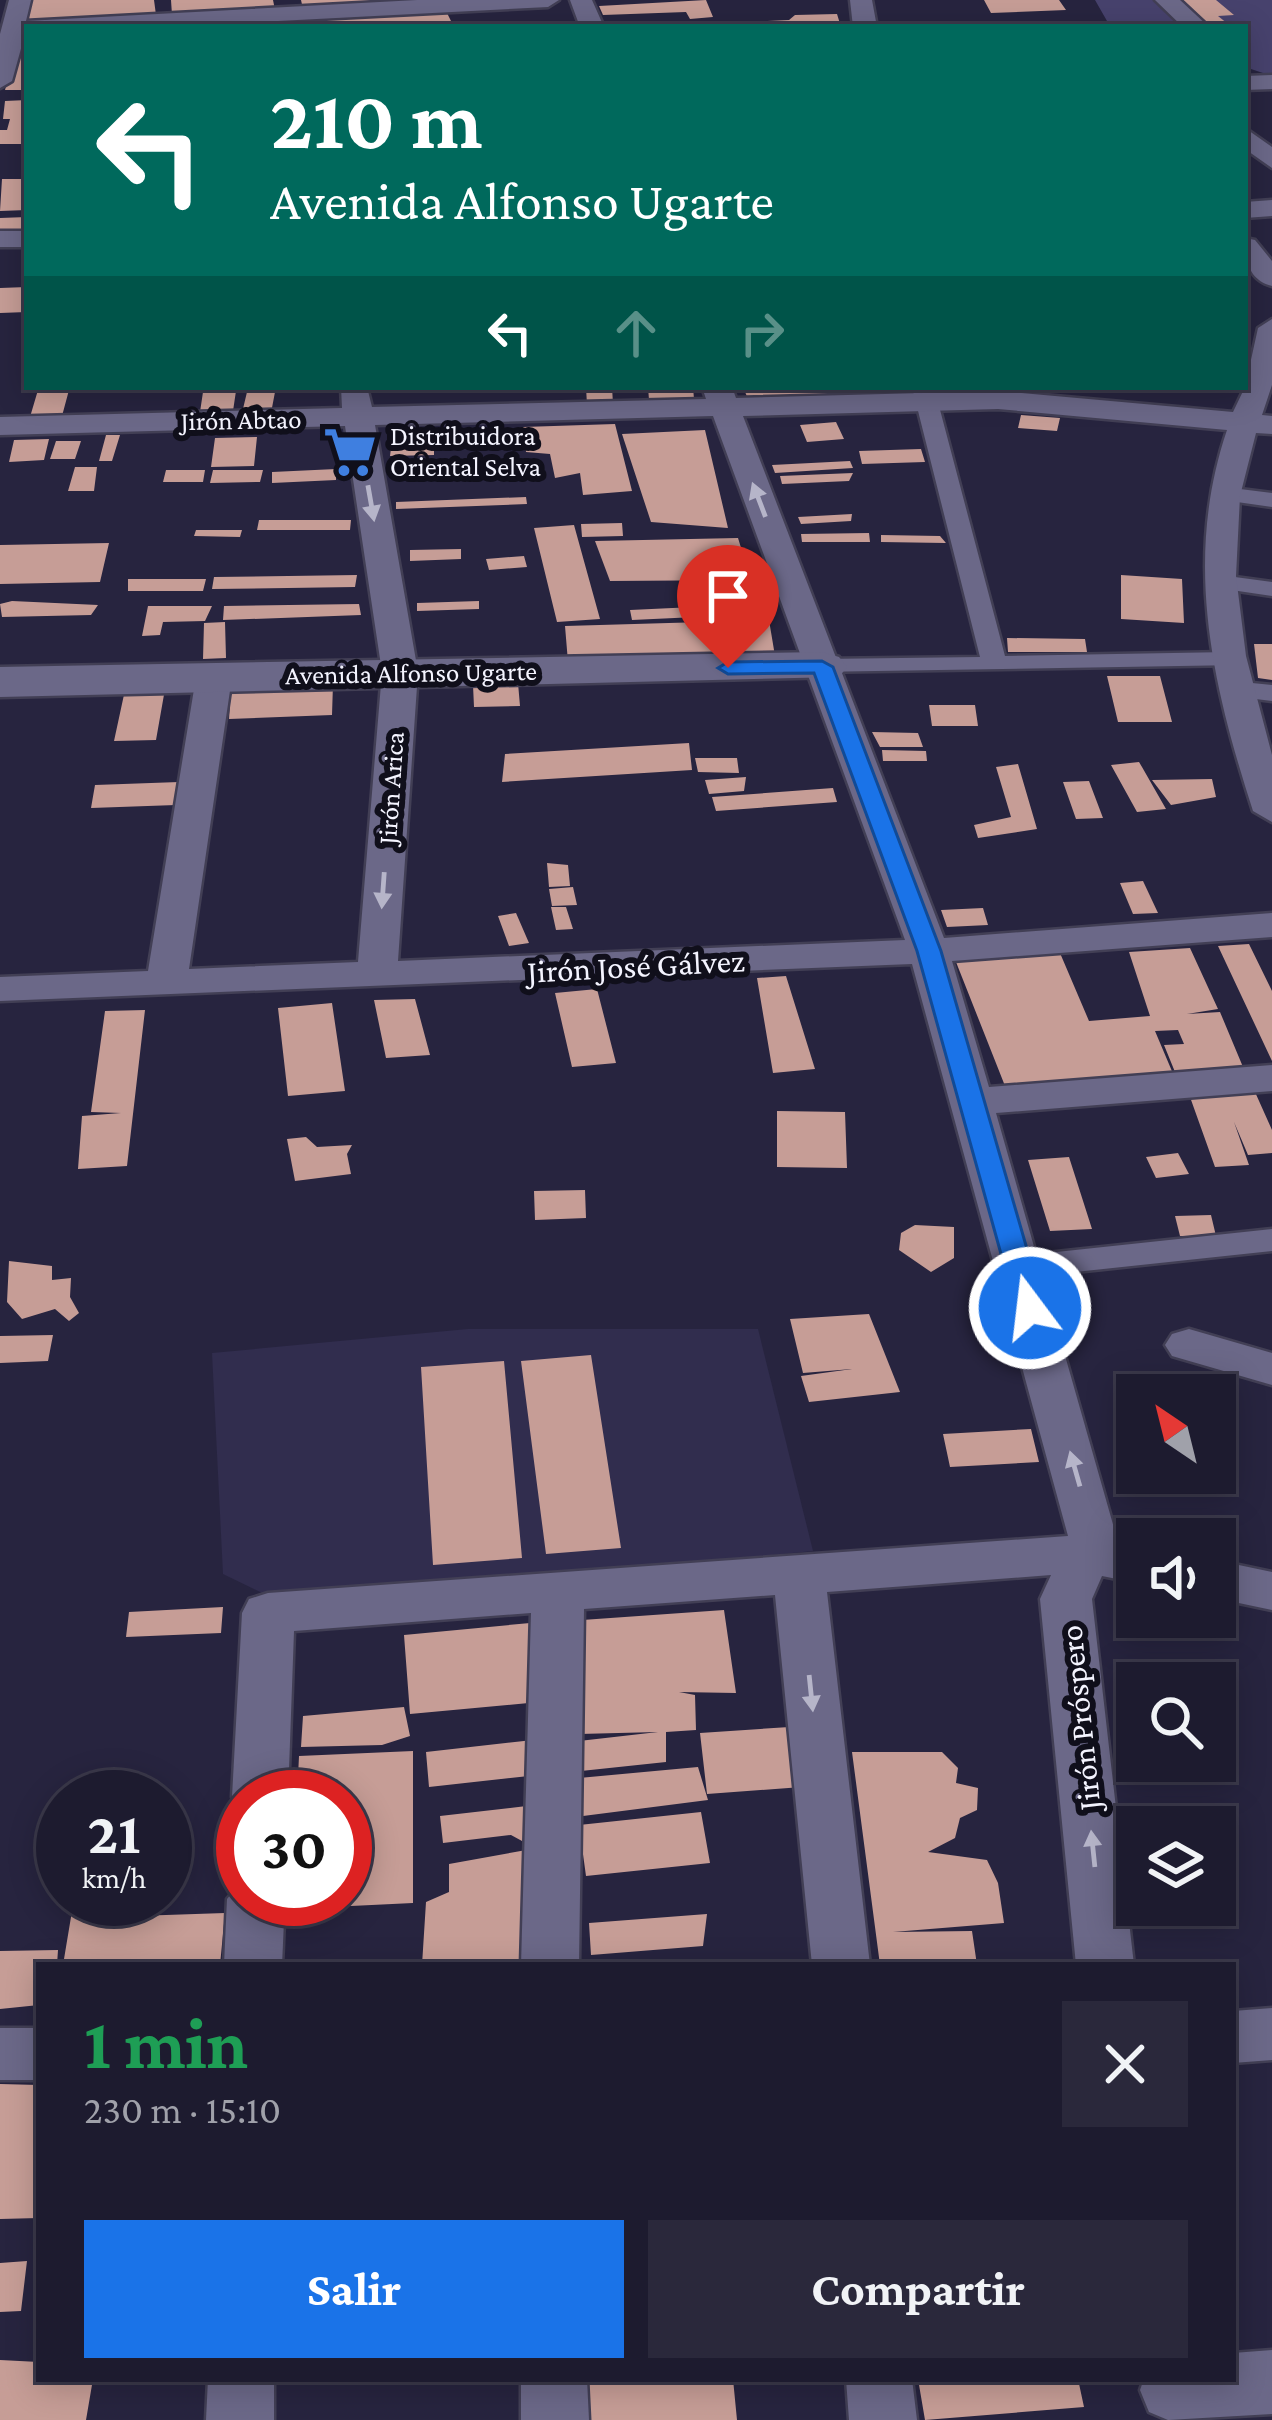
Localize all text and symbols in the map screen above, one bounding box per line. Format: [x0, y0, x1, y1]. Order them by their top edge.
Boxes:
icon: left [72, 72, 228, 228]
text: 210 m [270, 73, 483, 166]
text: Avenida Alfonso Ugarte [270, 171, 774, 231]
icon: left [477, 300, 543, 366]
icon: ahead [603, 300, 669, 366]
icon: right [729, 300, 795, 366]
street label: Jirón Abtao [177, 404, 302, 436]
place label: Distribuidora Oriental Selva [390, 421, 541, 482]
supermarket icon: Distribuidora Oriental Selva [321, 423, 379, 481]
one-way arrow [749, 482, 768, 518]
one-way arrow [363, 484, 381, 522]
pin [677, 545, 779, 668]
icon: arrive [695, 563, 761, 629]
street label: Avenida Alfonso Ugarte [285, 656, 537, 690]
street label: Jirón Arica [372, 731, 410, 848]
one-way arrow [374, 872, 393, 909]
street label: Jirón José Gálvez [523, 941, 746, 990]
position arrow [967, 1245, 1093, 1371]
north arrow [1116, 1374, 1236, 1494]
map controls [1116, 1374, 1236, 1926]
one-way arrow [1065, 1450, 1083, 1487]
button: sound [1116, 1518, 1236, 1638]
street label: Jirón Próspero [1051, 1624, 1108, 1815]
button: search [1116, 1662, 1236, 1782]
one-way arrow [802, 1675, 821, 1712]
speed limit sign: 30 [216, 1770, 372, 1926]
text: 21 [87, 1799, 141, 1866]
button: layers [1116, 1806, 1236, 1926]
one-way arrow [1083, 1830, 1102, 1867]
text: km/h [82, 1861, 146, 1894]
button: close [1062, 2001, 1188, 2127]
text: 1 min [84, 2003, 248, 2083]
text: 230 m · 15:10 [84, 2088, 281, 2131]
button: Salir [84, 2220, 624, 2358]
button: Compartir [648, 2220, 1188, 2358]

